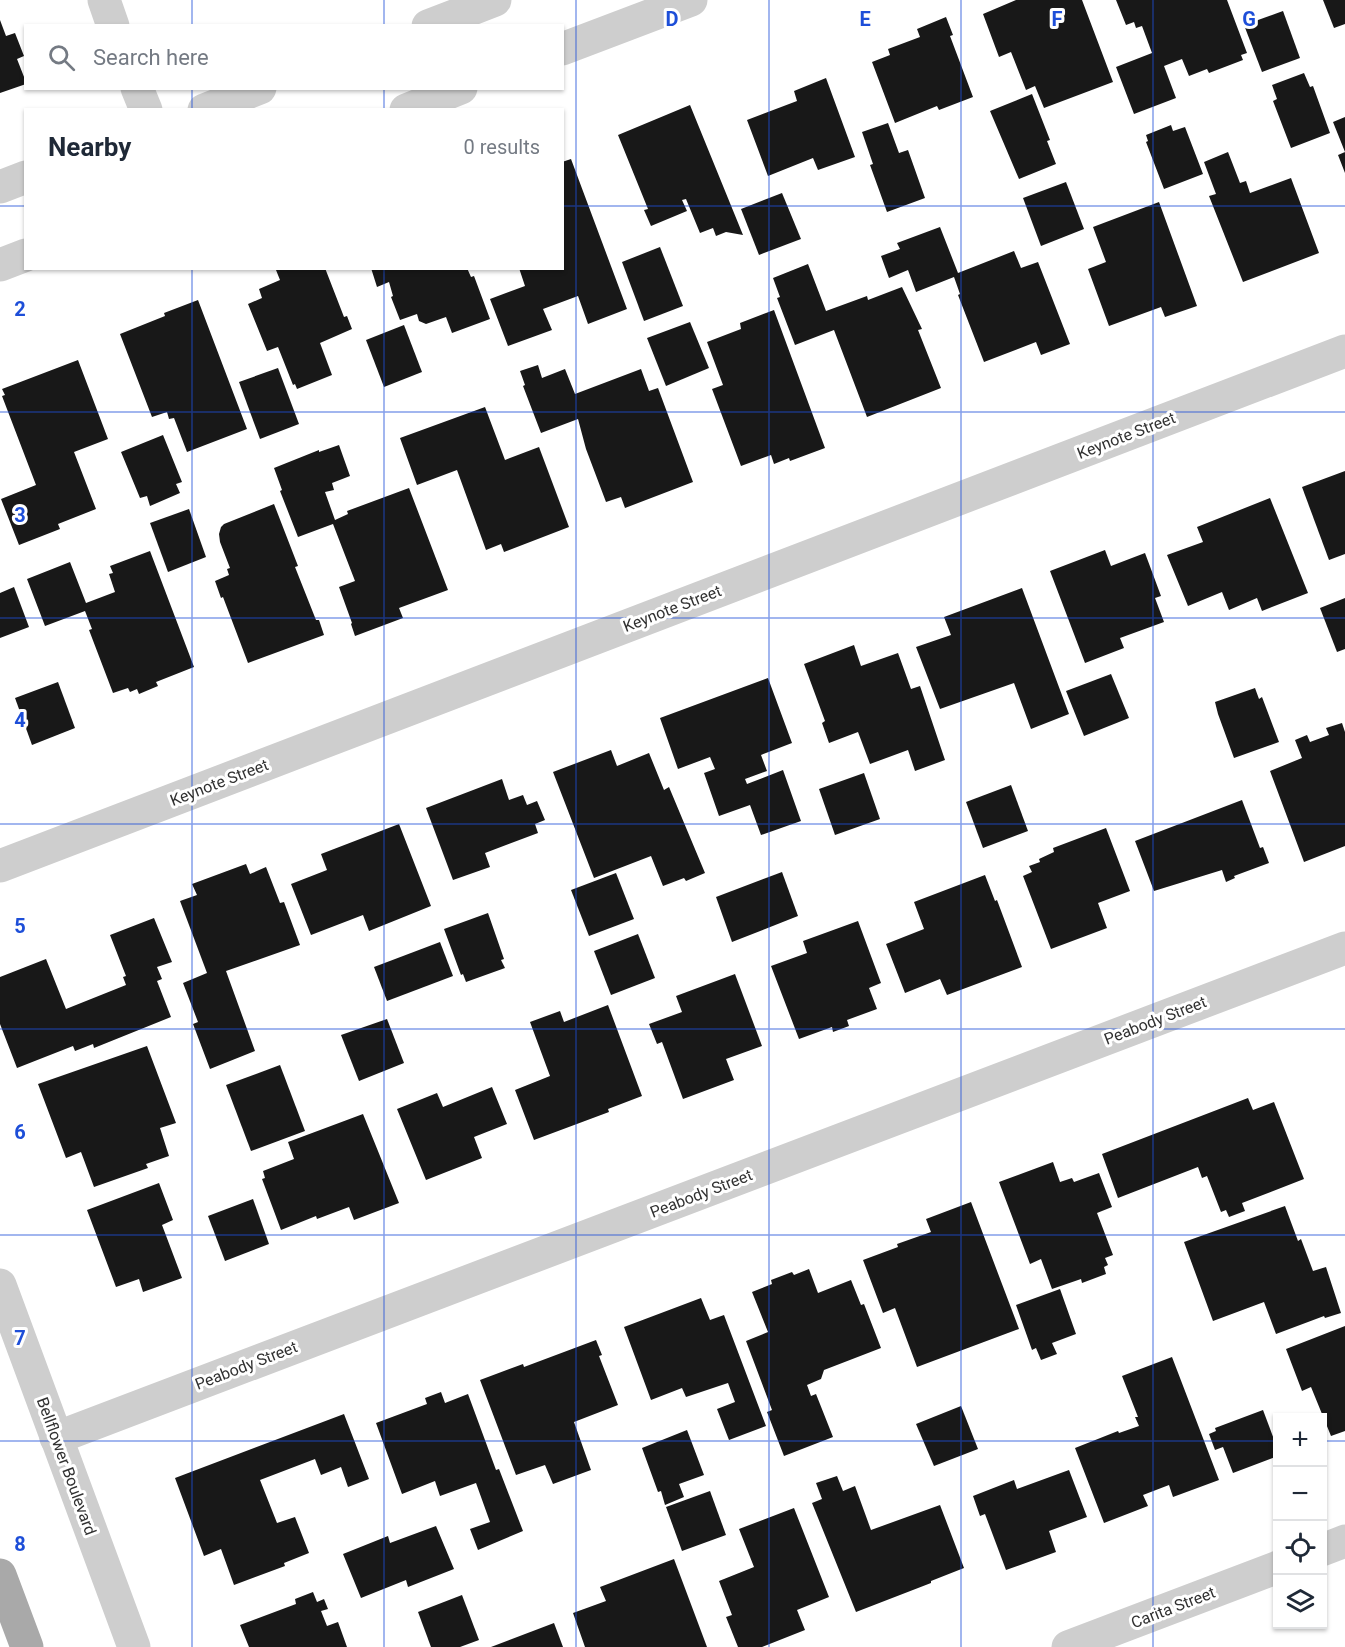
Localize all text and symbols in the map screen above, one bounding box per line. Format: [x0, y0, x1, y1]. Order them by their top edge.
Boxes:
text: D [666, 7, 679, 31]
text: E [859, 7, 871, 31]
text: F [1052, 7, 1063, 31]
text: G [1242, 7, 1256, 31]
search box [24, 24, 564, 90]
icon: search [45, 41, 78, 74]
text: Search here [93, 45, 209, 70]
text: Nearby [48, 132, 131, 162]
text: 0 results [464, 135, 540, 159]
text: 2 [14, 297, 26, 321]
street label: Keynote Street [1074, 408, 1178, 463]
text: 3 [14, 503, 26, 527]
street label: Keynote Street [620, 581, 724, 636]
text: 4 [14, 708, 26, 732]
street label: Keynote Street [167, 755, 271, 810]
text: 5 [14, 914, 26, 938]
street label: Peabody Street [1101, 992, 1209, 1049]
text: 6 [14, 1120, 26, 1144]
street label: Peabody Street [647, 1165, 755, 1222]
text: 7 [14, 1326, 26, 1350]
street label: Peabody Street [192, 1337, 300, 1394]
street label: Bellflower Boulevard [33, 1395, 100, 1538]
map controls [1273, 1413, 1327, 1629]
button: + [1273, 1413, 1327, 1467]
button: − [1273, 1467, 1327, 1521]
button: locate [1273, 1521, 1327, 1575]
text: 8 [14, 1532, 26, 1556]
button: layers [1273, 1575, 1327, 1629]
street label: Carita Street [1128, 1583, 1218, 1632]

